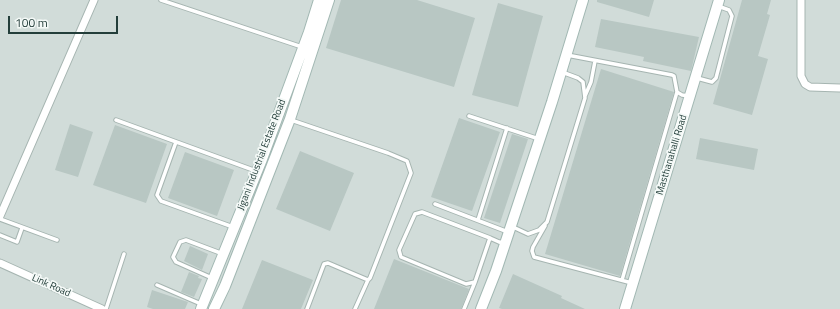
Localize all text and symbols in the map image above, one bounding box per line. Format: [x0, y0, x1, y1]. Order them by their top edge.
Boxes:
scale bar [10, 8, 120, 34]
text: 100 m [15, 13, 48, 32]
street label: Jigani Industrial Estate Road [235, 98, 289, 212]
street label: Masthanahalli Road [654, 113, 690, 197]
street label: Link Road [30, 272, 72, 300]

